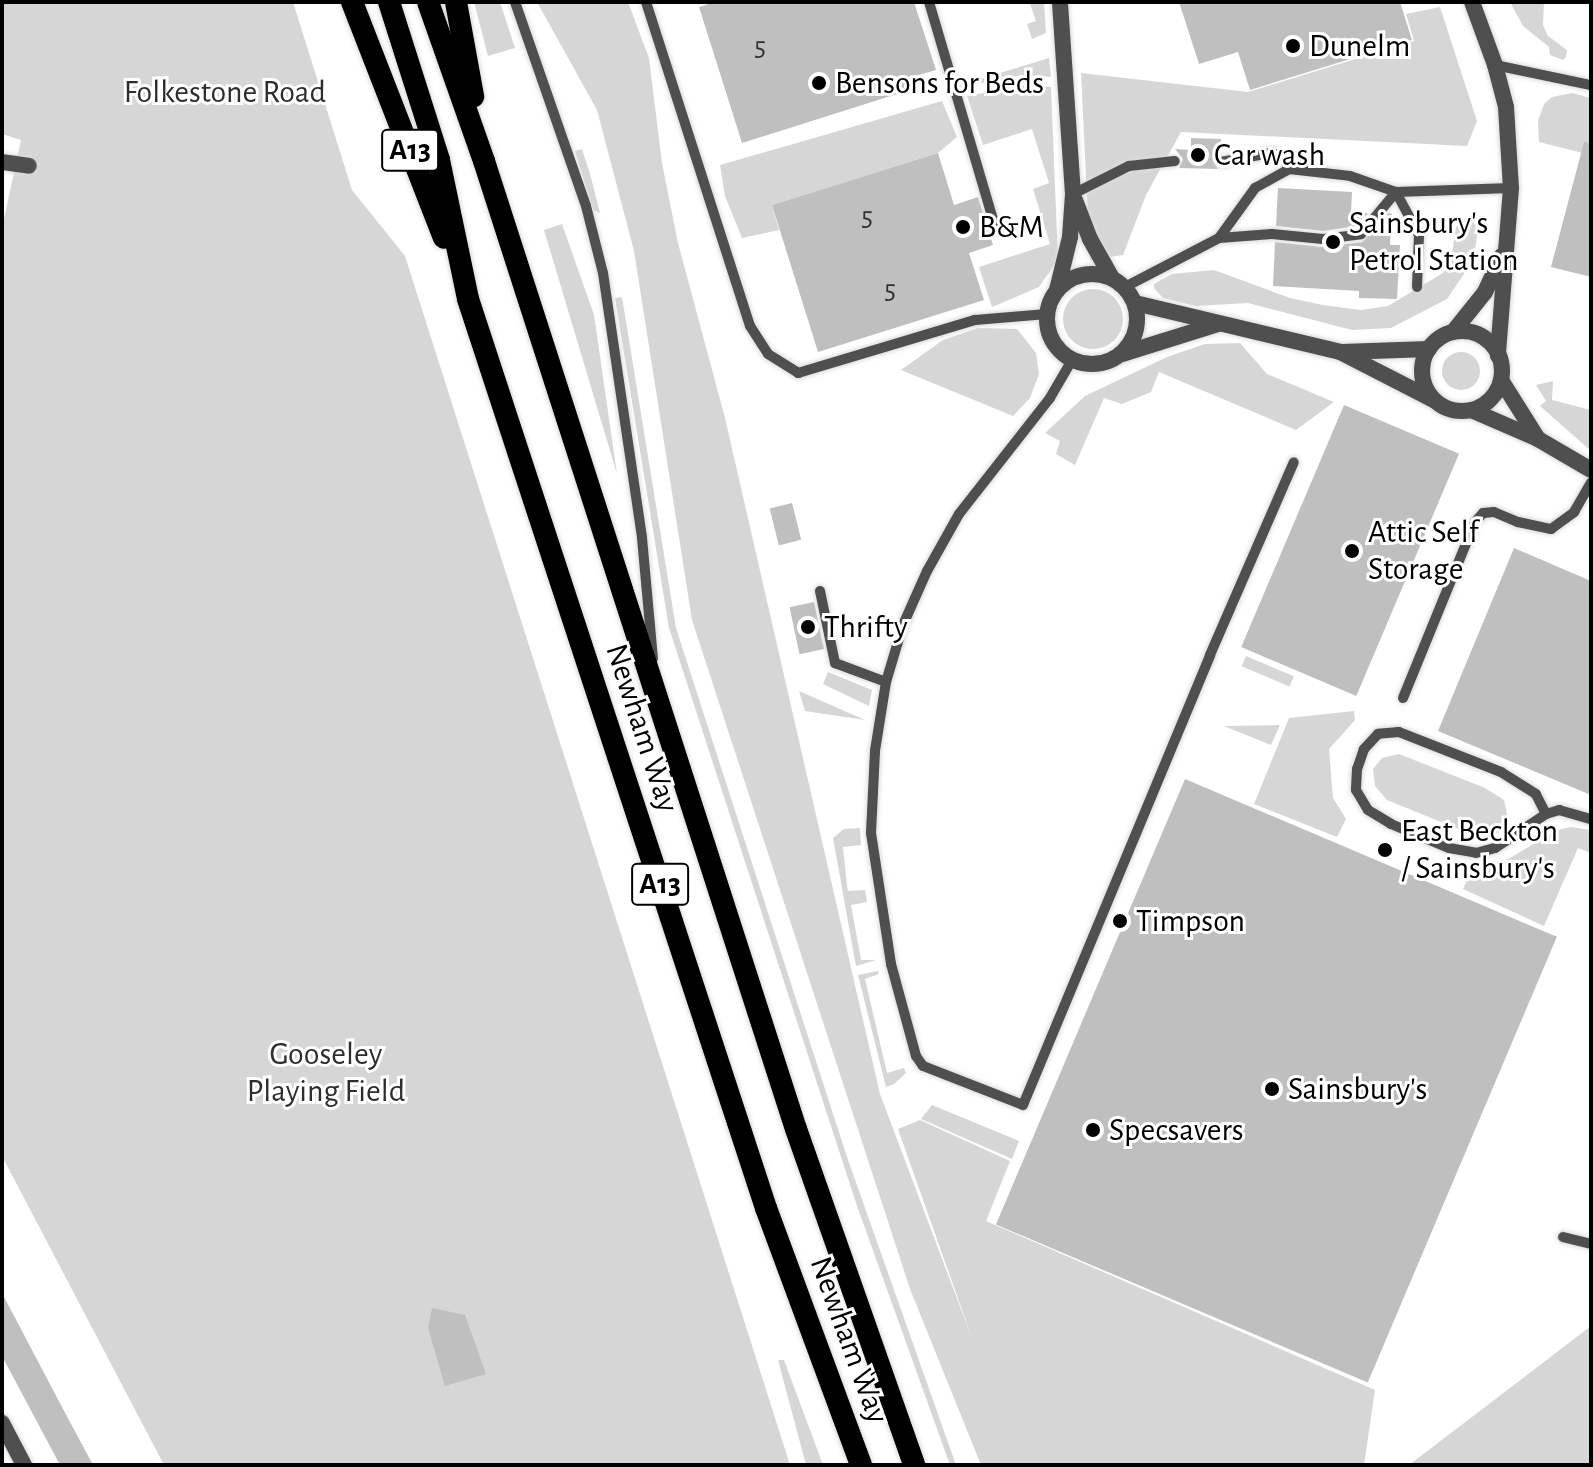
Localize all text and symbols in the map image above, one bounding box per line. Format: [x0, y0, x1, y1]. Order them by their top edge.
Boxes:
place label: Dunelm [1309, 27, 1410, 65]
house number: 5 [754, 30, 766, 64]
marker: Dunelm [1284, 37, 1302, 55]
place label: Bensons for Beds [835, 64, 1044, 102]
park label: Folkestone Road [124, 73, 326, 111]
marker: Bensons for Beds [810, 74, 828, 92]
road number: A13 [380, 124, 440, 176]
place label: Car wash [1214, 136, 1325, 174]
marker: Car wash [1189, 146, 1207, 164]
house number: 5 [861, 200, 873, 234]
place label: Sainsbury's Petrol Station [1349, 205, 1518, 280]
place label: B&M [979, 208, 1044, 246]
marker: B&M [954, 218, 972, 236]
marker: Sainsbury's Petrol Station [1324, 233, 1342, 251]
house number: 5 [884, 273, 896, 307]
place label: Attic Self Storage [1368, 514, 1478, 589]
marker: Attic Self Storage [1343, 542, 1361, 560]
place label: Thrifty [824, 608, 908, 646]
marker: Thrifty [799, 618, 817, 636]
street label: Newham Way [597, 639, 687, 817]
place label: East Beckton / Sainsbury's [1401, 813, 1558, 888]
marker: East Beckton / Sainsbury's [1376, 841, 1394, 859]
road number: A13 [630, 858, 690, 910]
place label: Timpson [1136, 902, 1245, 940]
marker: Timpson [1111, 912, 1129, 930]
park label: Gooseley Playing Field [247, 1036, 405, 1111]
place label: Sainsbury's [1288, 1070, 1427, 1108]
marker: Sainsbury's [1263, 1080, 1281, 1098]
place label: Specsavers [1109, 1111, 1244, 1149]
marker: Specsavers [1084, 1121, 1102, 1139]
street label: Newham Way [801, 1251, 897, 1429]

